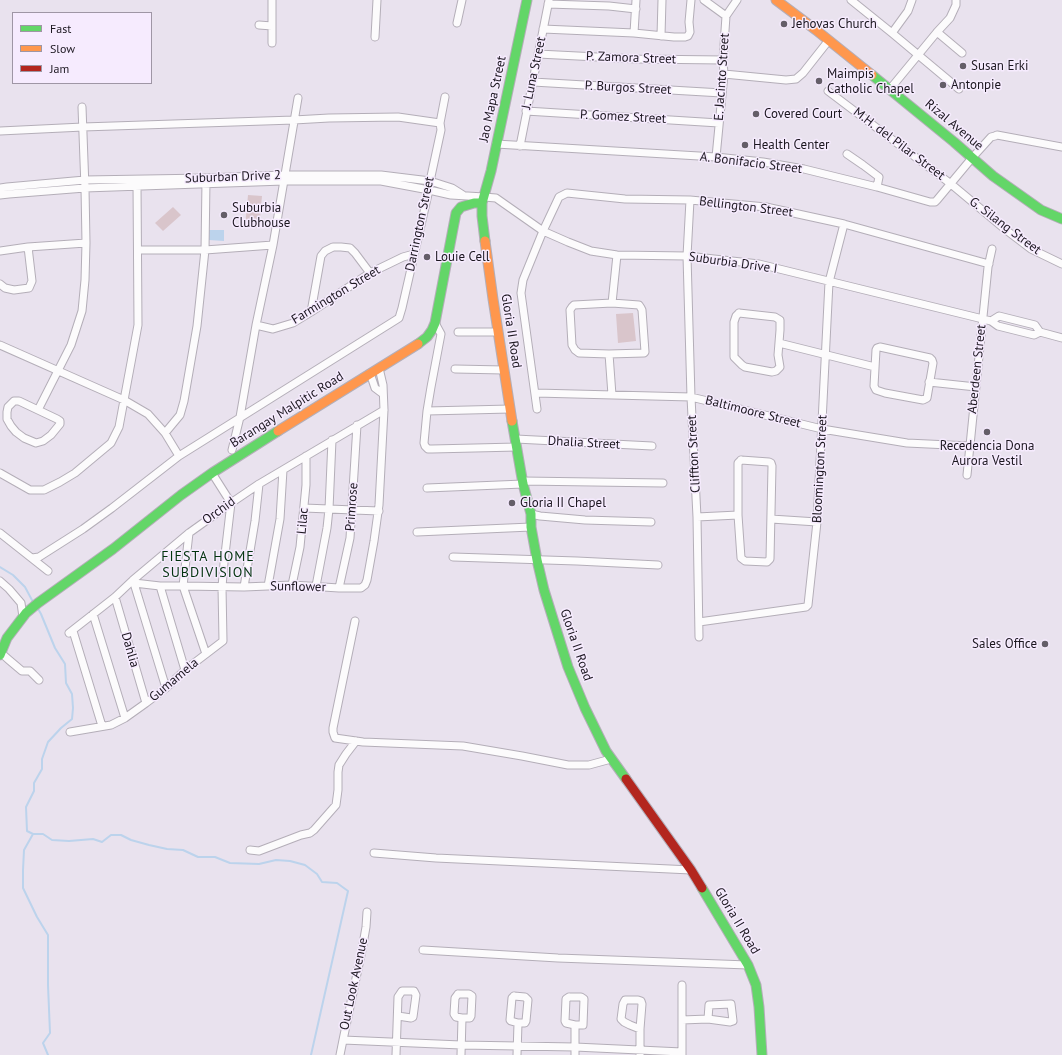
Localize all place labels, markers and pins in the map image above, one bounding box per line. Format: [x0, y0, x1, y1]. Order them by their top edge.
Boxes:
place label: Jehovas Church [792, 16, 877, 32]
marker: Jehovas Church [779, 19, 789, 29]
place label: Susan Erki [971, 58, 1029, 74]
marker: Susan Erki [958, 61, 968, 71]
place label: Maimpis Catholic Chapel [827, 66, 914, 97]
marker: Maimpis Catholic Chapel [814, 76, 824, 86]
place label: Antonpie [951, 77, 1001, 93]
marker: Antonpie [938, 80, 948, 90]
place label: Covered Court [764, 106, 842, 122]
marker: Covered Court [751, 109, 761, 119]
place label: Health Center [753, 137, 830, 153]
marker: Health Center [740, 140, 750, 150]
place label: Suburbia Clubhouse [232, 200, 290, 231]
marker: Suburbia Clubhouse [219, 210, 229, 220]
place label: Louie Cell [435, 249, 490, 265]
marker: Louie Cell [422, 252, 432, 262]
marker: Recedencia Dona Aurora Vestil [982, 427, 992, 437]
place label: Recedencia Dona Aurora Vestil [940, 438, 1034, 469]
place label: Gloria II Chapel [520, 495, 606, 511]
marker: Gloria II Chapel [507, 498, 517, 508]
place label: Sales Office [972, 636, 1037, 652]
marker: Sales Office [1040, 639, 1050, 649]

